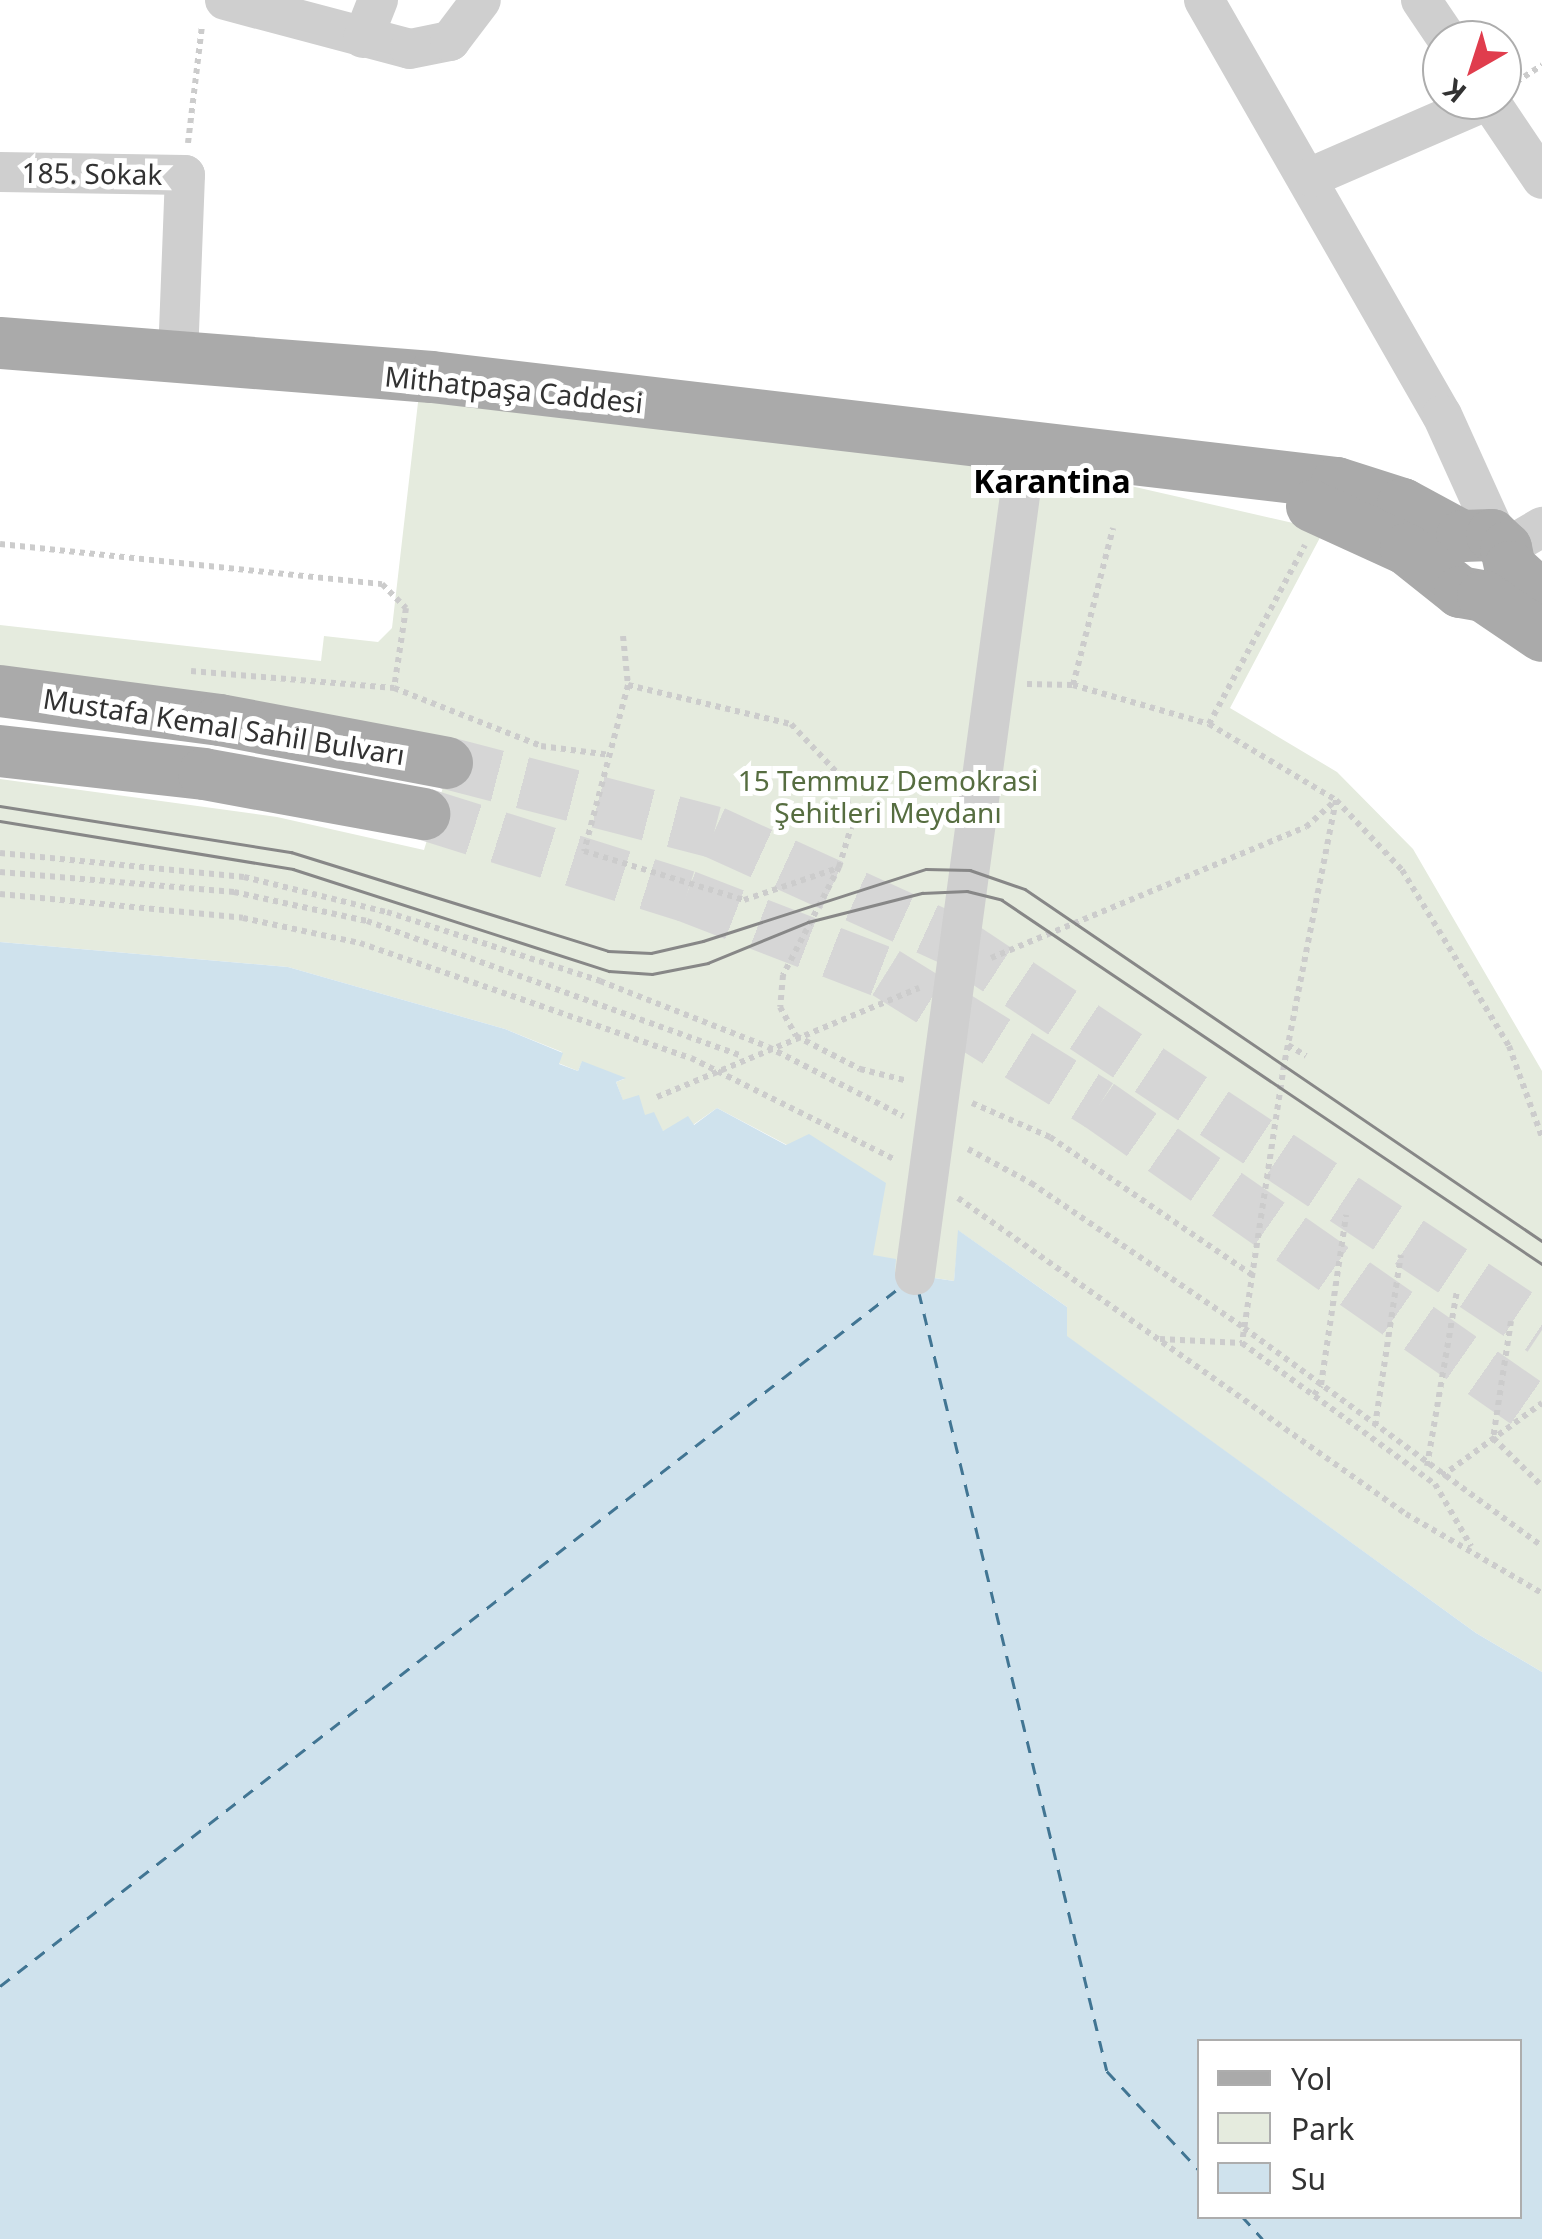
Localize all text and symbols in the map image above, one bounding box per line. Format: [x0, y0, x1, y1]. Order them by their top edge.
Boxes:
north arrow [1422, 20, 1522, 120]
text: K [1435, 71, 1474, 112]
street label: 185. Sokak [21, 155, 163, 191]
street label: Mithatpaşa Caddesi [383, 359, 645, 419]
district label: Karantina [973, 462, 1131, 500]
street label: Mustafa Kemal Sahil Bulvarı [41, 681, 407, 771]
park label: 15 Temmuz Demokrasi Şehitleri Meydanı [738, 763, 1038, 829]
legend [1197, 2039, 1522, 2219]
text: Yol [1291, 2058, 1332, 2099]
text: Park [1291, 2108, 1354, 2149]
text: Su [1291, 2158, 1326, 2199]

